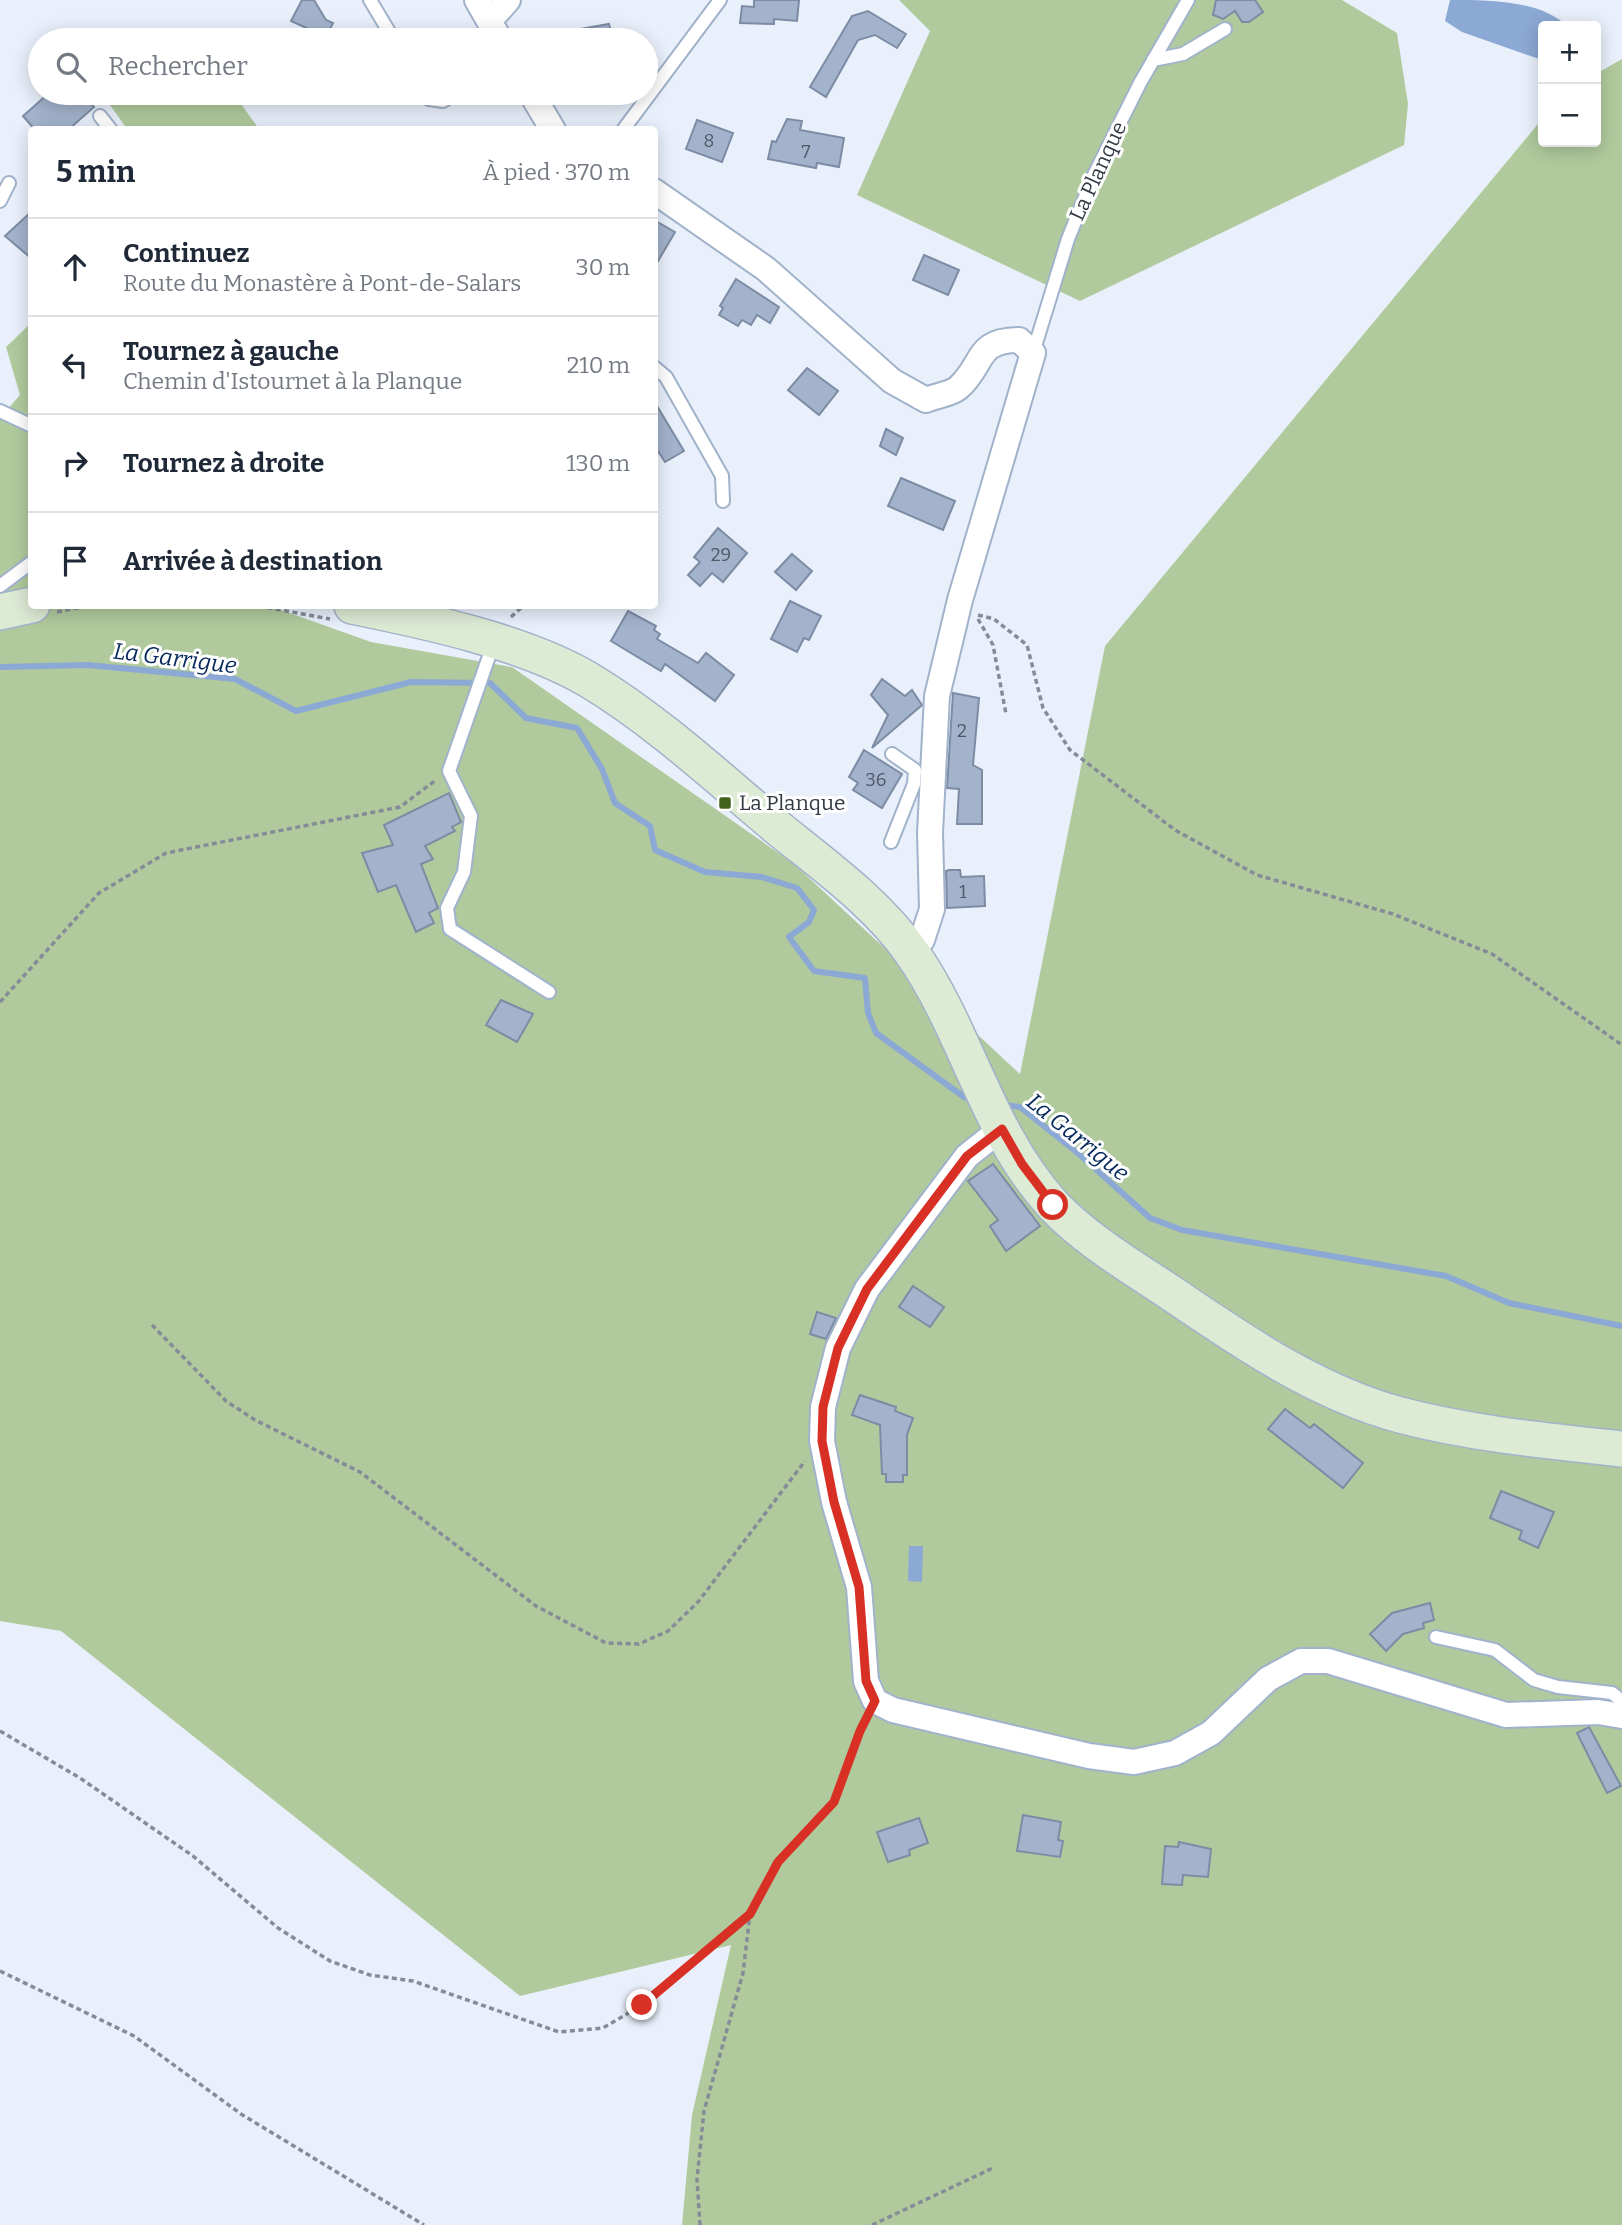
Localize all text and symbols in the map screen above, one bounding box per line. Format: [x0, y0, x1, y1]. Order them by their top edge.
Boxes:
map controls [1538, 21, 1601, 147]
button: + [1538, 21, 1601, 84]
search box [28, 28, 658, 105]
icon: search [52, 48, 90, 86]
text: Rechercher [108, 51, 248, 82]
button: − [1538, 84, 1601, 147]
street label: La Planque [1064, 117, 1132, 225]
house number: 8 [704, 130, 714, 152]
house number: 7 [801, 141, 811, 163]
text: 5 min [56, 154, 135, 190]
text: À pied · 370 m [483, 158, 630, 186]
text: Continuez [123, 238, 250, 269]
icon: ahead [56, 248, 94, 286]
text: 30 m [576, 253, 630, 281]
text: Route du Monastère à Pont-de-Salars [123, 269, 521, 297]
text: Tournez à gauche [123, 336, 339, 367]
icon: left [56, 346, 94, 384]
text: 210 m [567, 351, 630, 379]
text: Chemin d'Istournet à la Planque [123, 367, 462, 395]
icon: right [56, 444, 94, 482]
text: Tournez à droite [123, 448, 324, 479]
text: 130 m [566, 449, 630, 477]
icon: arrive [56, 542, 94, 580]
house number: 29 [711, 544, 731, 566]
text: Arrivée à destination [123, 546, 382, 577]
water label: La Garrigue [112, 637, 239, 679]
house number: 2 [957, 720, 967, 742]
house number: 36 [866, 769, 886, 791]
place label: La Planque [739, 790, 845, 816]
marker: La Planque [717, 795, 733, 811]
house number: 1 [959, 881, 967, 903]
water label: La Garrigue [1021, 1087, 1135, 1187]
route start [1037, 1189, 1068, 1220]
route end [626, 1989, 657, 2020]

